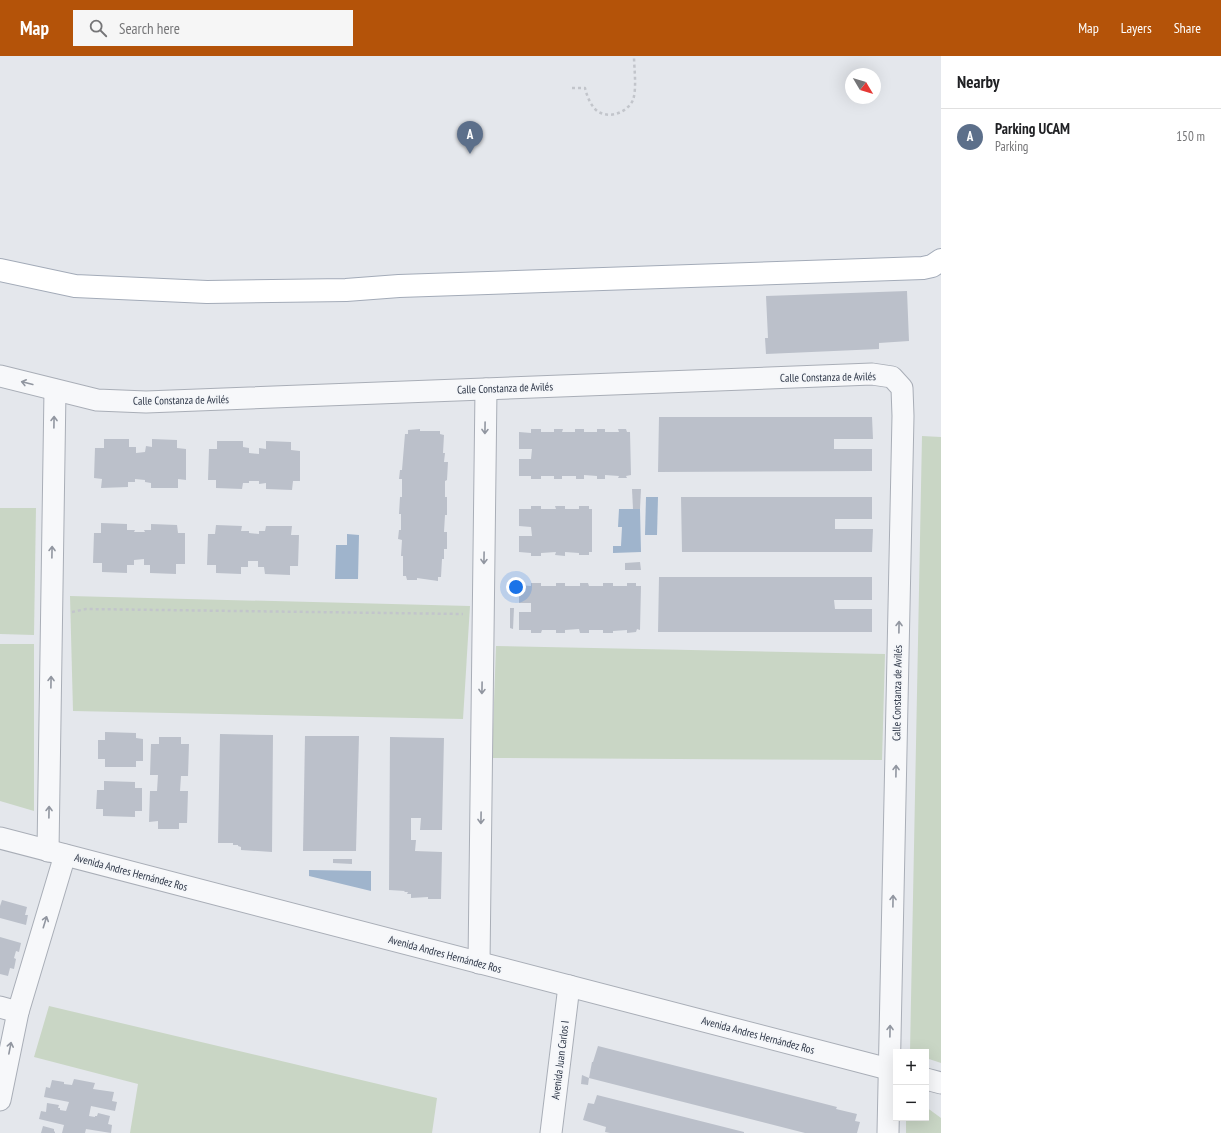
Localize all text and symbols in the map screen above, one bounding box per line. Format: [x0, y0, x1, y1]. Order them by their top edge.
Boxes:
search box [73, 10, 353, 46]
text: Map [20, 16, 49, 40]
icon: search [87, 17, 109, 39]
text: Search here [119, 19, 180, 38]
text: Map [1078, 19, 1099, 37]
text: Layers [1121, 19, 1152, 37]
text: Share [1174, 19, 1201, 37]
north arrow [845, 68, 881, 104]
text: Nearby [957, 71, 1000, 93]
text: Parking UCAM [995, 119, 1070, 138]
pin: A [457, 121, 483, 154]
text: A [967, 128, 973, 145]
text: 150 m [1176, 128, 1205, 145]
text: Parking [995, 138, 1028, 155]
street label: Calle Constanza de Avilés [780, 369, 876, 385]
one-way arrow [21, 379, 34, 386]
street label: Calle Constanza de Avilés [457, 379, 553, 397]
street label: Calle Constanza de Avilés [133, 392, 229, 408]
one-way arrow [50, 416, 58, 429]
one-way arrow [482, 421, 489, 434]
one-way arrow [48, 546, 56, 559]
one-way arrow [480, 551, 488, 564]
your location [506, 577, 526, 597]
one-way arrow [895, 621, 903, 634]
street label: Calle Constanza de Avilés [889, 645, 905, 741]
one-way arrow [47, 676, 54, 689]
one-way arrow [478, 681, 486, 694]
one-way arrow [892, 765, 900, 778]
one-way arrow [45, 806, 53, 819]
one-way arrow [477, 811, 485, 824]
street label: Avenida Andres Hernández Ros [73, 850, 189, 894]
one-way arrow [889, 895, 897, 908]
one-way arrow [42, 916, 49, 929]
street label: Avenida Andres Hernández Ros [387, 932, 503, 976]
street label: Avenida Andres Hernández Ros [700, 1013, 816, 1057]
street label: Avenida Juan Carlos I [548, 1020, 572, 1100]
one-way arrow [886, 1025, 894, 1038]
one-way arrow [7, 1042, 15, 1055]
map controls [893, 1049, 929, 1121]
button: + [893, 1049, 929, 1085]
button: − [893, 1085, 929, 1121]

